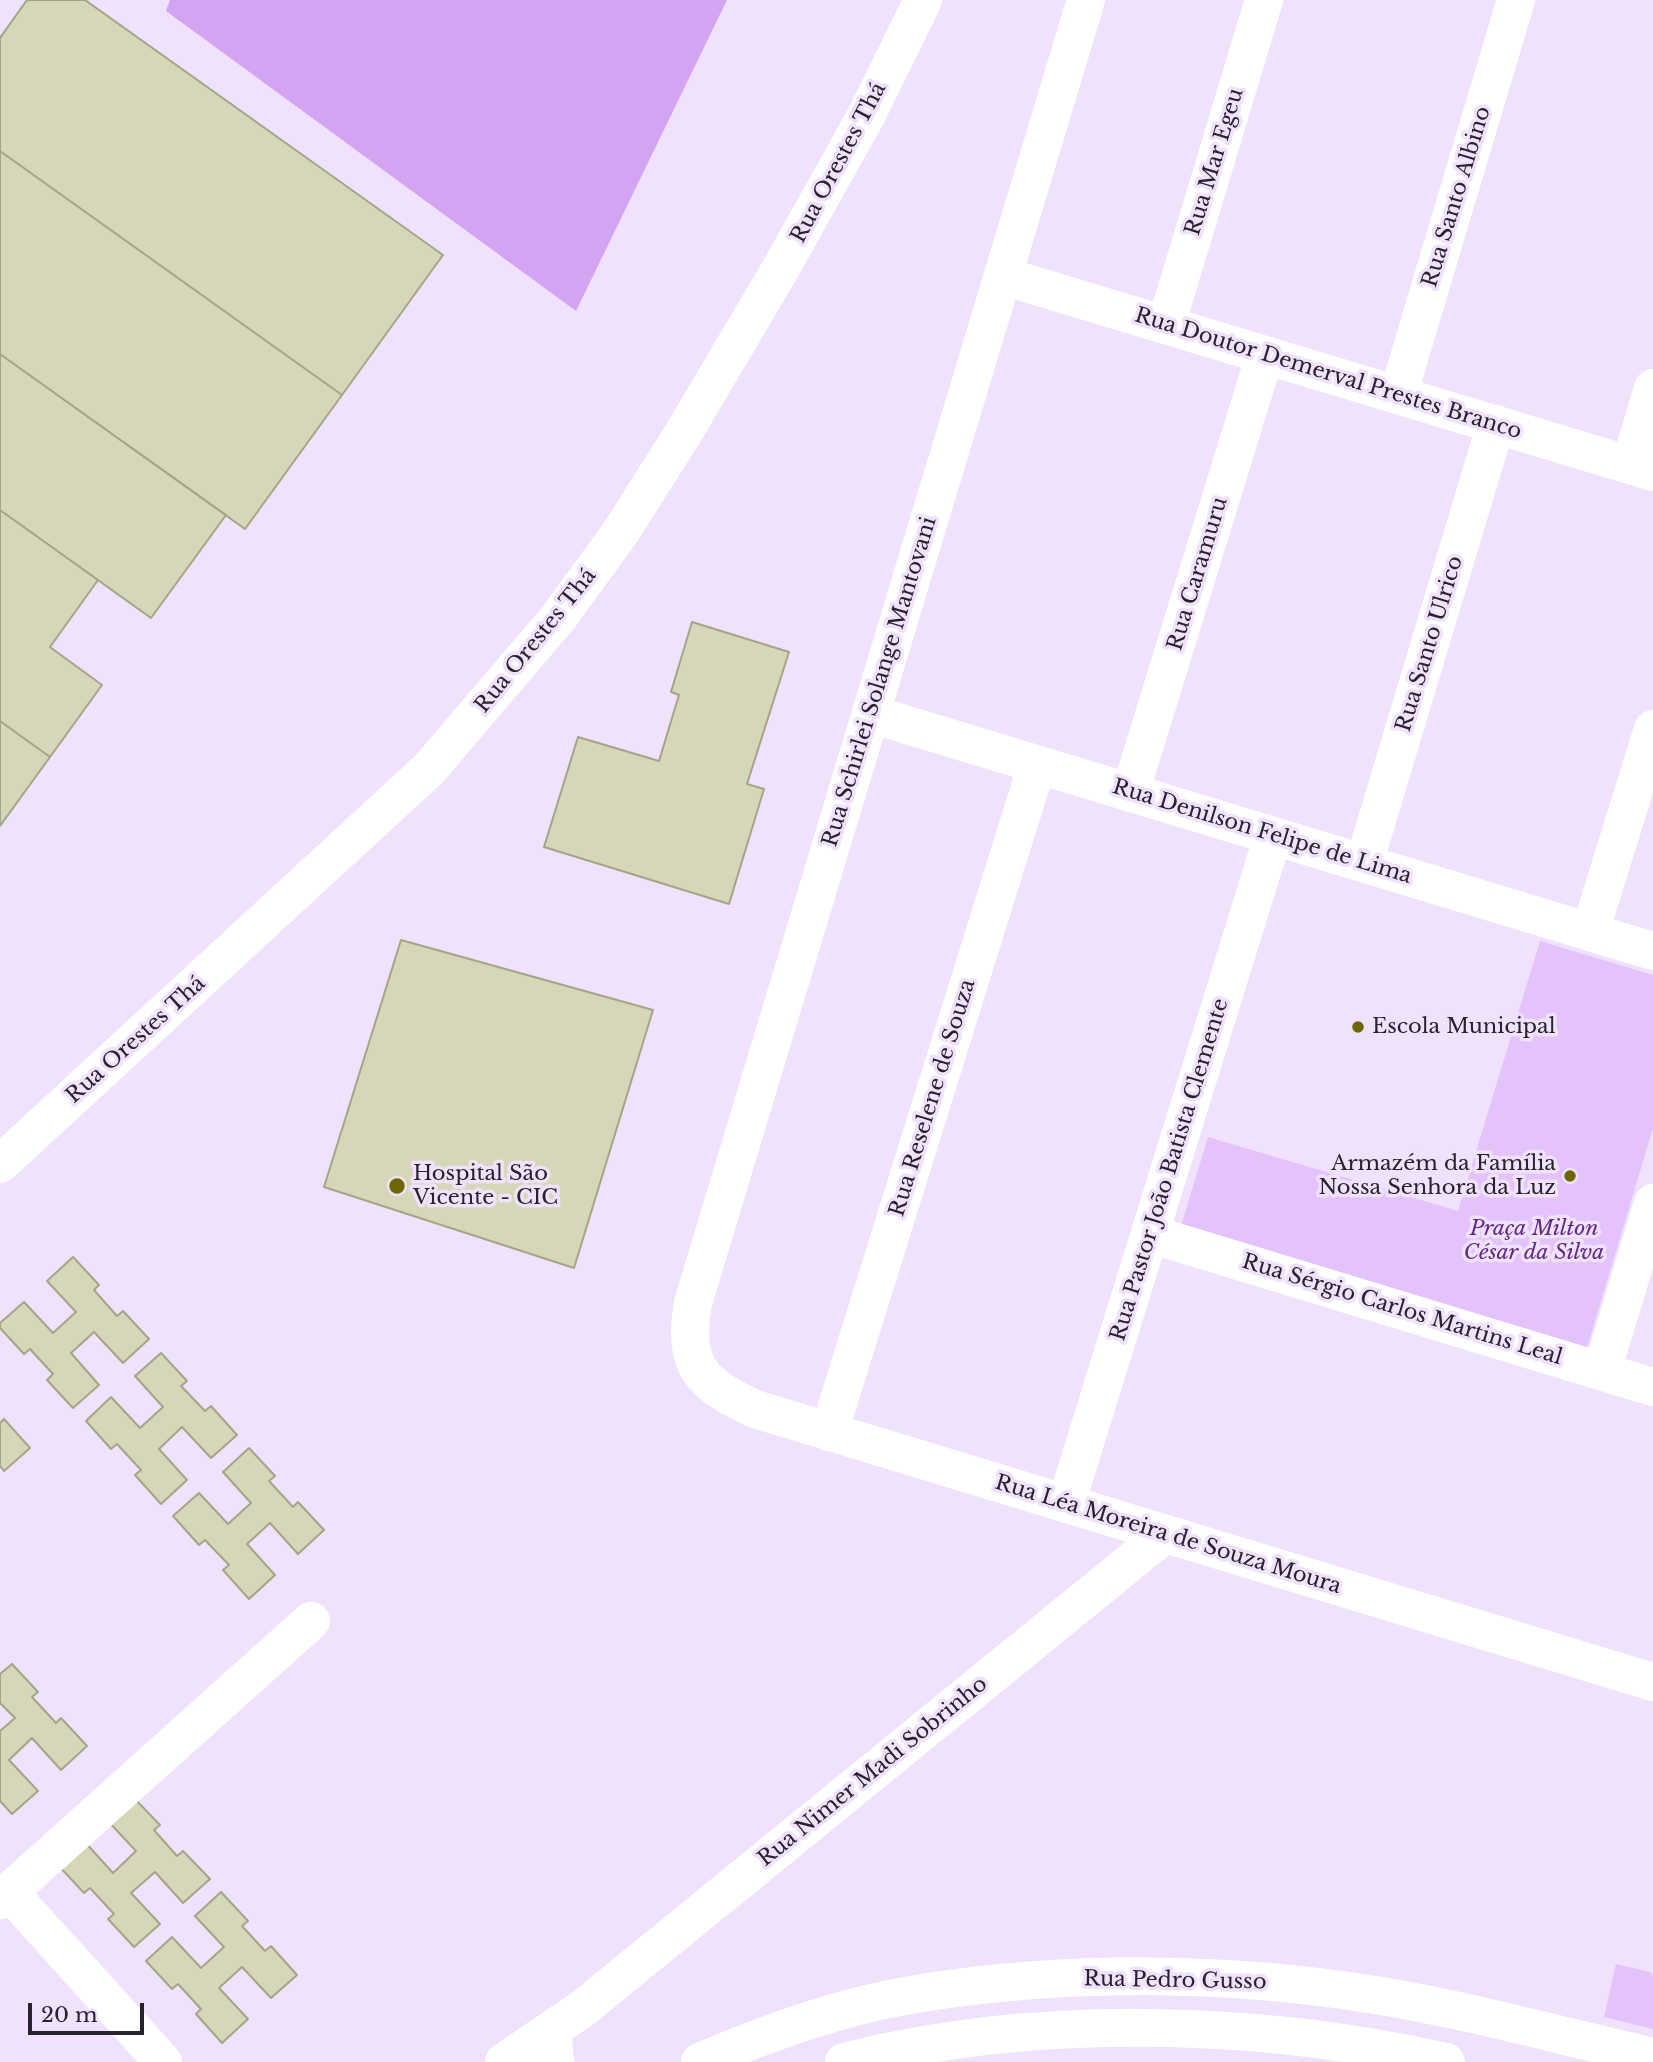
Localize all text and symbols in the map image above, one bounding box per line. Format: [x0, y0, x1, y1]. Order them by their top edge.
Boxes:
street label: Rua Orestes Thá [786, 79, 892, 247]
street label: Rua Mar Egeu [1181, 85, 1249, 239]
street label: Rua Santo Albino [1418, 104, 1496, 290]
street label: Rua Doutor Demerval Prestes Branco [1132, 303, 1524, 445]
street label: Rua Caramuru [1163, 494, 1233, 654]
street label: Rua Schirlei Solange Mantovani [818, 514, 942, 850]
street label: Rua Santo Ulrico [1391, 553, 1469, 735]
street label: Rua Orestes Thá [470, 564, 602, 718]
street label: Rua Denilson Felipe de Lima [1109, 774, 1415, 890]
street label: Rua Orestes Thá [61, 971, 211, 1109]
street label: Rua Reselene de Souza [885, 976, 981, 1220]
street label: Rua Pastor João Batista Clemente [1106, 996, 1234, 1344]
place label: Escola Municipal [1372, 1014, 1556, 1040]
marker: Escola Municipal [1350, 1019, 1366, 1035]
place label: Armazém da Família Nossa Senhora da Luz [1318, 1151, 1556, 1201]
place label: Hospital São Vicente - CIC [413, 1161, 558, 1211]
marker: Armazém da Família Nossa Senhora da Luz [1562, 1168, 1578, 1184]
marker: Hospital São Vicente - CIC [387, 1176, 407, 1196]
park label: Praça Milton César da Silva [1464, 1216, 1604, 1266]
street label: Rua Sérgio Carlos Martins Leal [1239, 1249, 1565, 1371]
street label: Rua Léa Moreira de Souza Moura [992, 1470, 1344, 1600]
street label: Rua Nimer Madi Sobrinho [753, 1672, 993, 1872]
street label: Rua Pedro Gusso [1083, 1967, 1267, 1995]
scale bar [32, 1988, 147, 2032]
text: 20 m [41, 2002, 98, 2028]

